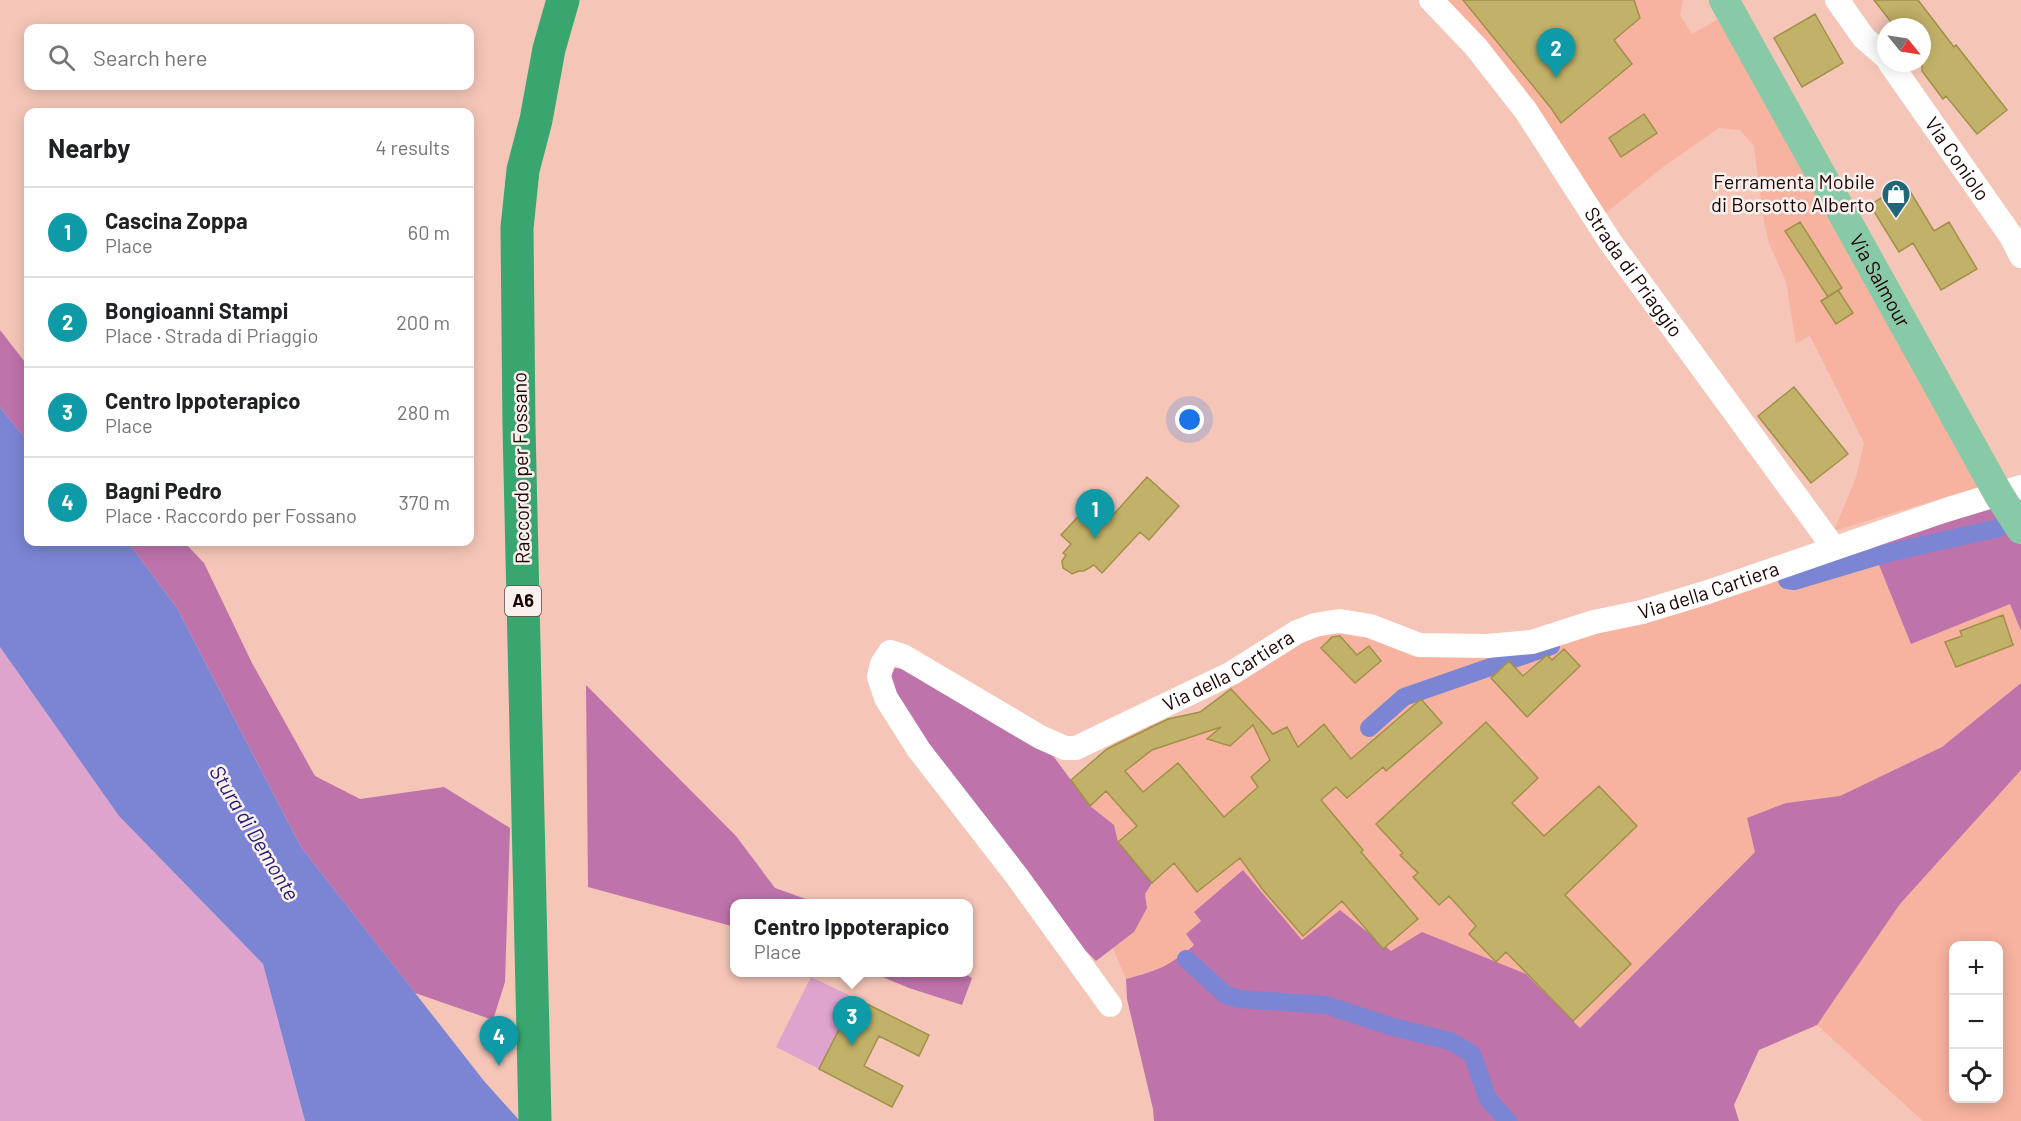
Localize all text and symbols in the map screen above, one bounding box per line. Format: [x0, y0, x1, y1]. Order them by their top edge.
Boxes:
north arrow [1877, 18, 1931, 72]
search box [24, 24, 474, 90]
pin: 2 [1536, 28, 1576, 78]
icon: search [45, 41, 78, 74]
text: Search here [93, 44, 207, 70]
street label: Via Coniolo [1920, 112, 1995, 205]
text: Nearby [48, 132, 130, 163]
text: 4 results [375, 135, 450, 159]
place label: Ferramenta Mobile di Borsotto Alberto [1711, 169, 1875, 216]
shop icon: Ferramenta Mobile di Borsotto Alberto [1880, 178, 1912, 220]
street label: Strada di Priaggio [1580, 202, 1688, 341]
text: Cascina Zoppa [105, 207, 248, 233]
text: 1 [64, 220, 71, 244]
text: 60 m [408, 220, 450, 244]
street label: Via Salmour [1845, 229, 1916, 331]
text: Place [105, 233, 153, 257]
text: Bongioanni Stampi [105, 297, 288, 323]
text: 2 [62, 310, 73, 334]
text: 200 m [396, 310, 450, 334]
text: Place · Strada di Priaggio [105, 323, 318, 347]
street label: Raccordo per Fossano [506, 372, 534, 564]
text: Centro Ippoterapico [105, 387, 300, 413]
text: 3 [62, 400, 73, 424]
text: 280 m [397, 400, 450, 424]
your location [1175, 405, 1204, 434]
text: Place [105, 413, 153, 437]
text: Bagni Pedro [105, 477, 222, 503]
text: 4 [61, 490, 74, 514]
text: 370 m [398, 490, 450, 514]
pin: 1 [1076, 490, 1114, 539]
text: Place · Raccordo per Fossano [105, 503, 357, 527]
street label: Via della Cartiera [1635, 556, 1782, 624]
road number: A6 [505, 586, 541, 616]
street label: Via della Cartiera [1158, 624, 1298, 716]
water label: Stura di Demonte [205, 760, 305, 904]
popup [730, 899, 973, 977]
text: Centro Ippoterapico [754, 913, 949, 939]
text: Place [754, 939, 801, 963]
map controls [1949, 941, 2003, 1103]
button: + [1949, 941, 2003, 995]
button: − [1949, 995, 2003, 1049]
pin: 3 [832, 996, 872, 1046]
pin: 4 [480, 1016, 518, 1066]
button: locate [1949, 1049, 2003, 1103]

